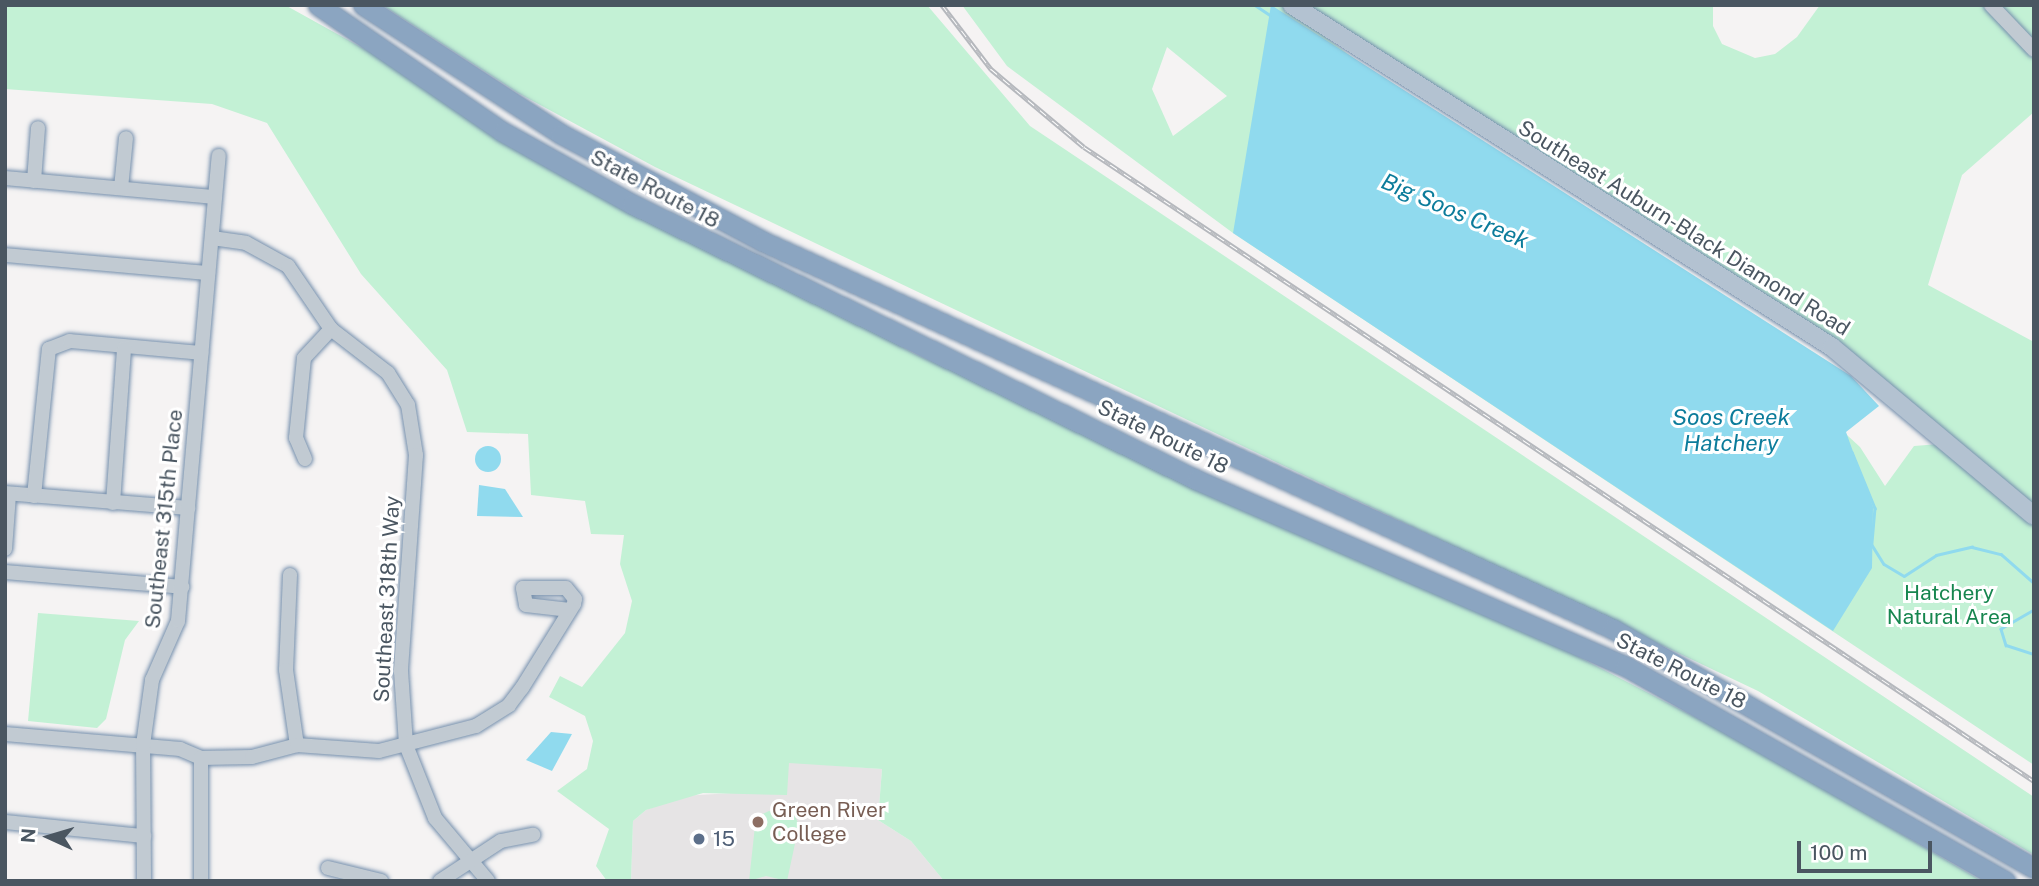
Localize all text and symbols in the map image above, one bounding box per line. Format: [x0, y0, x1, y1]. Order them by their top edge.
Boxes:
street label: Southeast Auburn-Black Diamond Road [1513, 115, 1855, 341]
street label: State Route 18 [586, 144, 724, 234]
water label: Big Soos Creek [1377, 167, 1533, 255]
street label: State Route 18 [1093, 394, 1233, 480]
water label: Soos Creek Hatchery [1672, 403, 1790, 457]
street label: Southeast 315th Place [140, 408, 188, 630]
street label: Southeast 318th Way [369, 495, 405, 703]
park label: Hatchery Natural Area [1887, 580, 2011, 630]
street label: State Route 18 [1612, 627, 1750, 715]
place label: Green River College [772, 797, 886, 847]
north arrow [14, 802, 84, 872]
marker: Green River College [750, 814, 766, 830]
place label: 15 [713, 826, 735, 852]
scale bar [1801, 826, 1936, 870]
text: N [17, 827, 40, 844]
marker: 15 [691, 831, 707, 847]
text: 100 m [1810, 840, 1867, 865]

